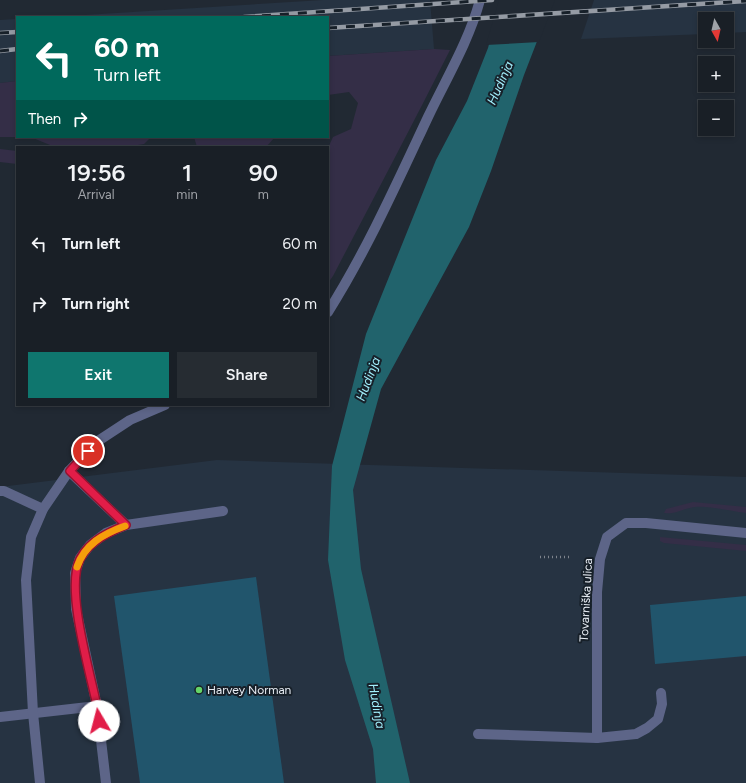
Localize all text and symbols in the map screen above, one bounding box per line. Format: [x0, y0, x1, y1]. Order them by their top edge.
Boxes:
north arrow [698, 12, 734, 48]
map controls [698, 12, 734, 136]
text: 60 m [94, 30, 159, 64]
icon: left [28, 32, 80, 84]
button: + [698, 56, 734, 92]
water label: Hudinja [484, 59, 516, 107]
text: Turn left [94, 64, 161, 86]
button: − [698, 100, 734, 136]
icon: right [69, 108, 91, 130]
text: Then [28, 110, 61, 128]
text: 19:56 [67, 158, 125, 187]
text: 1 [182, 158, 192, 187]
text: 90 [249, 158, 278, 187]
text: Arrival [78, 187, 115, 202]
text: min [176, 187, 198, 202]
text: m [258, 187, 269, 202]
icon: left [28, 233, 50, 255]
text: Turn left [62, 235, 120, 253]
text: 60 m [282, 235, 317, 253]
icon: right [28, 293, 50, 315]
text: Turn right [62, 295, 130, 313]
text: 20 m [283, 295, 317, 313]
button: Exit [28, 352, 169, 398]
button: Share [177, 352, 317, 398]
water label: Hudinja [353, 355, 383, 403]
pin [71, 434, 105, 468]
icon: arrive [77, 440, 99, 462]
street label: Tovarniška ulica [577, 558, 595, 642]
water label: Hudinja [366, 682, 388, 730]
place label: Harvey Norman [207, 683, 292, 697]
marker: Harvey Norman [194, 685, 204, 695]
position arrow [78, 700, 120, 742]

